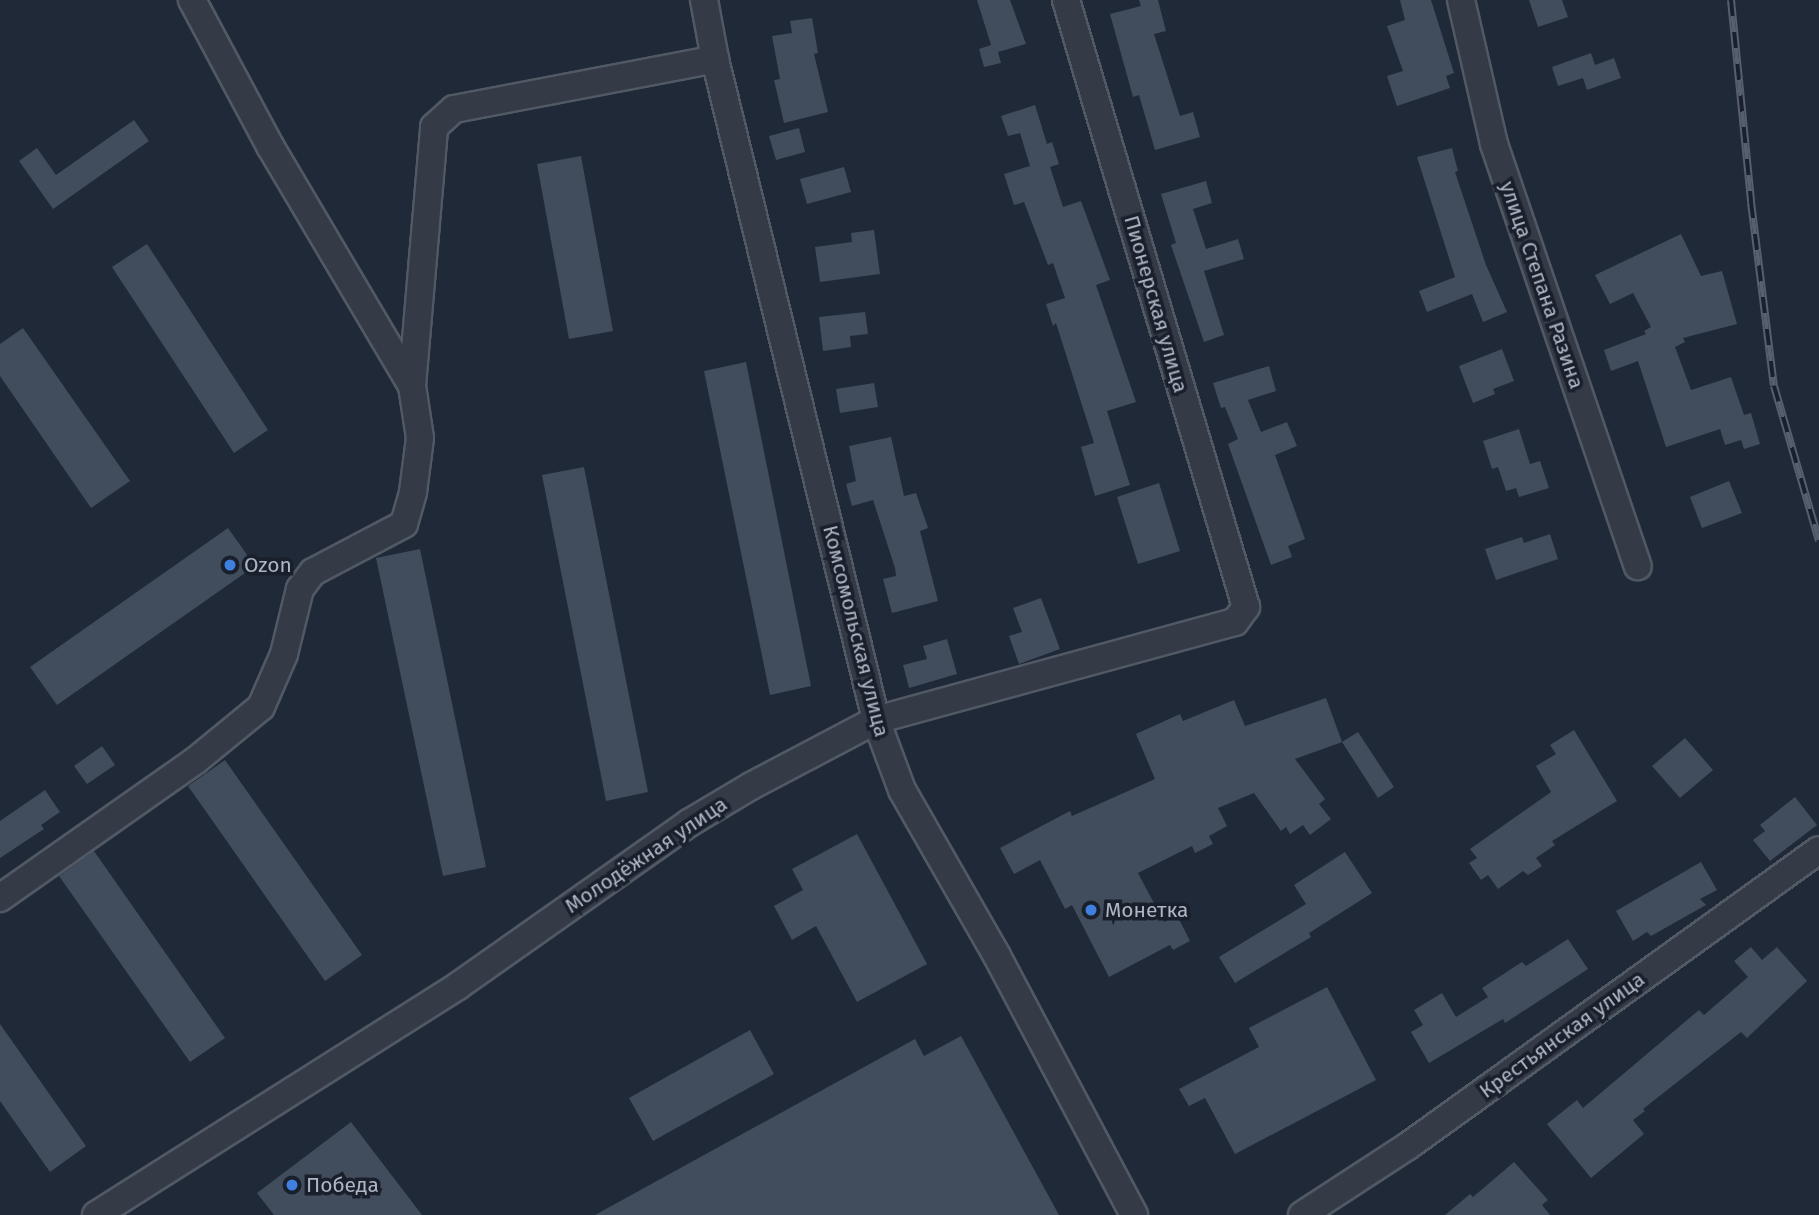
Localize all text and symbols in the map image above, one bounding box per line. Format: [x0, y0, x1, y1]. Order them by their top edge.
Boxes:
street label: улица Степана Разина [1495, 178, 1589, 392]
street label: Пионерская улица [1119, 213, 1193, 395]
street label: Комсомольская улица [818, 523, 894, 739]
place label: Ozon [244, 552, 292, 578]
marker: Ozon [222, 557, 238, 573]
street label: Молодёжная улица [560, 791, 732, 919]
place label: Монетка [1105, 897, 1188, 923]
marker: Монетка [1083, 902, 1099, 918]
street label: Крестьянская улица [1474, 967, 1650, 1103]
place label: Победа [306, 1172, 379, 1198]
marker: Победа [284, 1177, 300, 1193]

